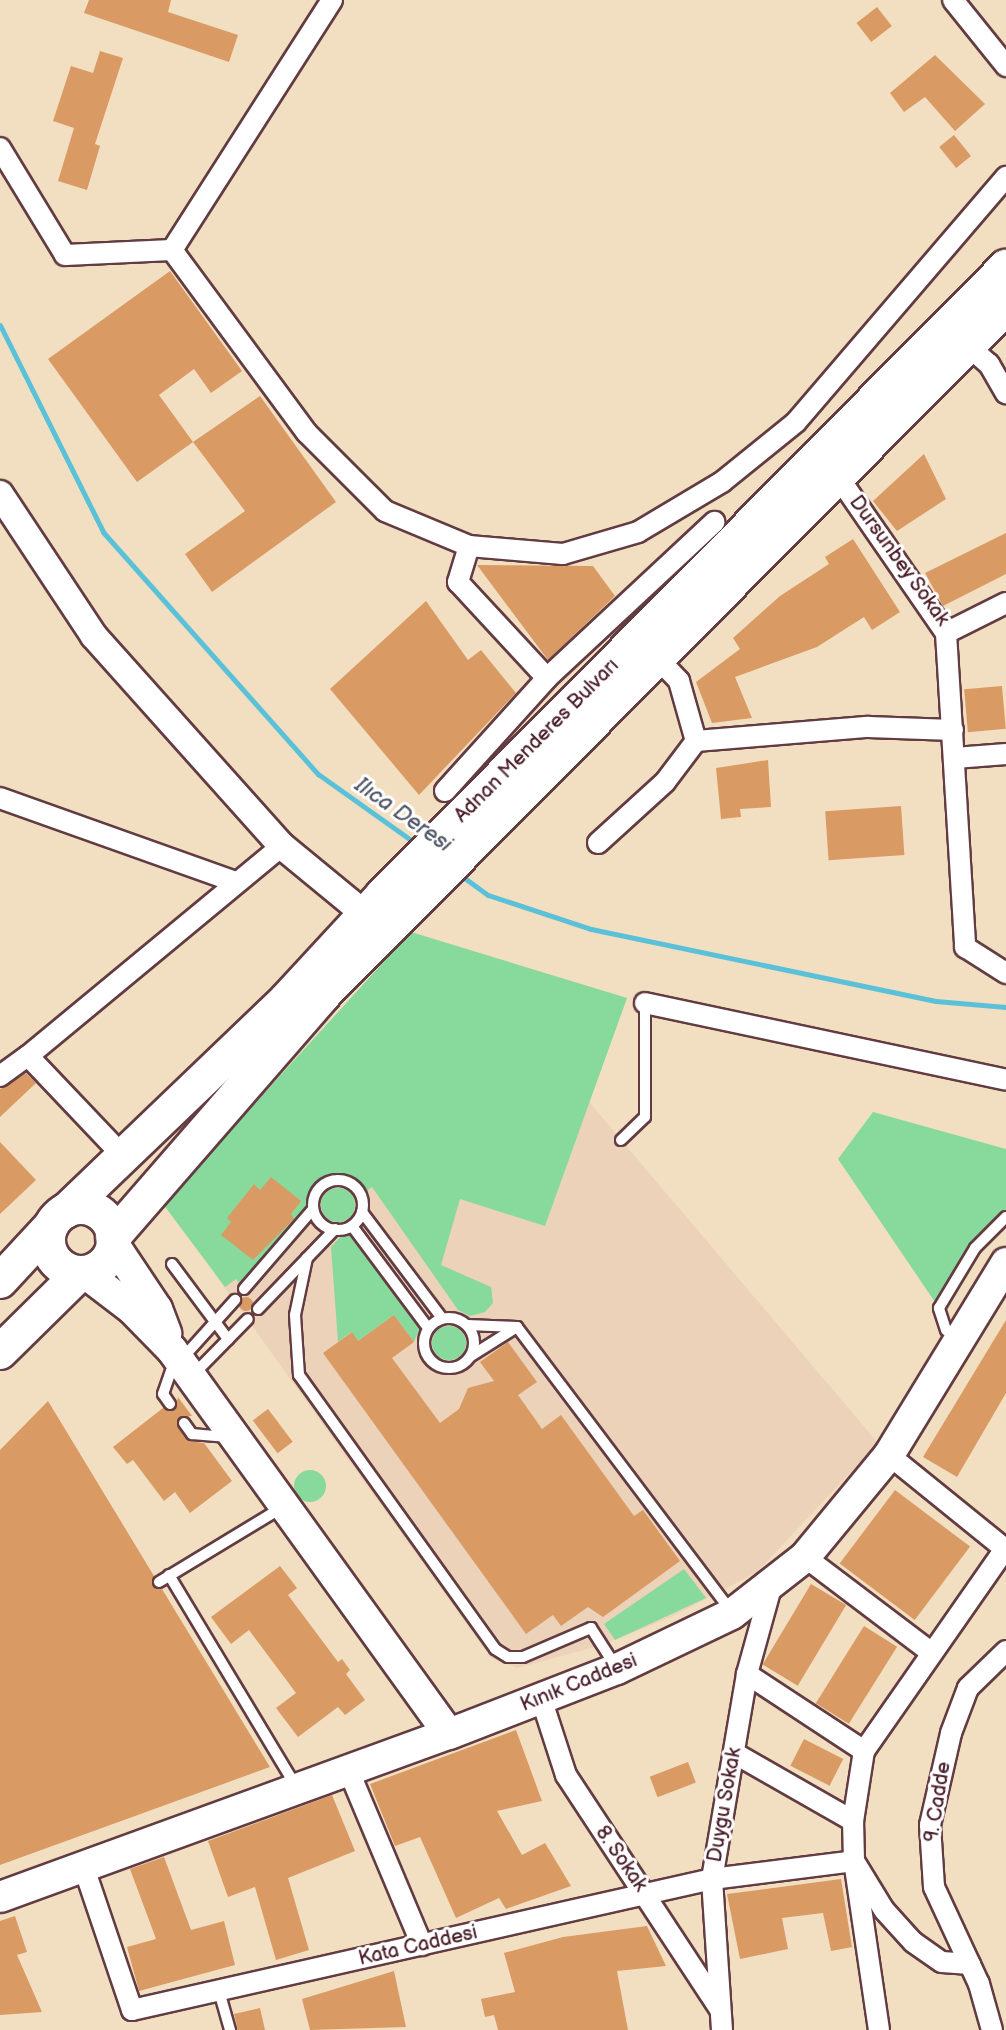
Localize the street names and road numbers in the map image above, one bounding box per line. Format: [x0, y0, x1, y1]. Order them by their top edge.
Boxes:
street label: Dursunbey Sokak [843, 491, 955, 631]
street label: Adnan Menderes Bulvarı [450, 654, 624, 828]
street label: Kınık Caddesi [517, 1649, 641, 1717]
street label: Duygu Sokak [703, 1746, 747, 1864]
street label: 9. Cadde [920, 1760, 956, 1844]
street label: 8. Sokak [590, 1821, 652, 1897]
street label: Kata Caddesi [356, 1921, 480, 1971]

